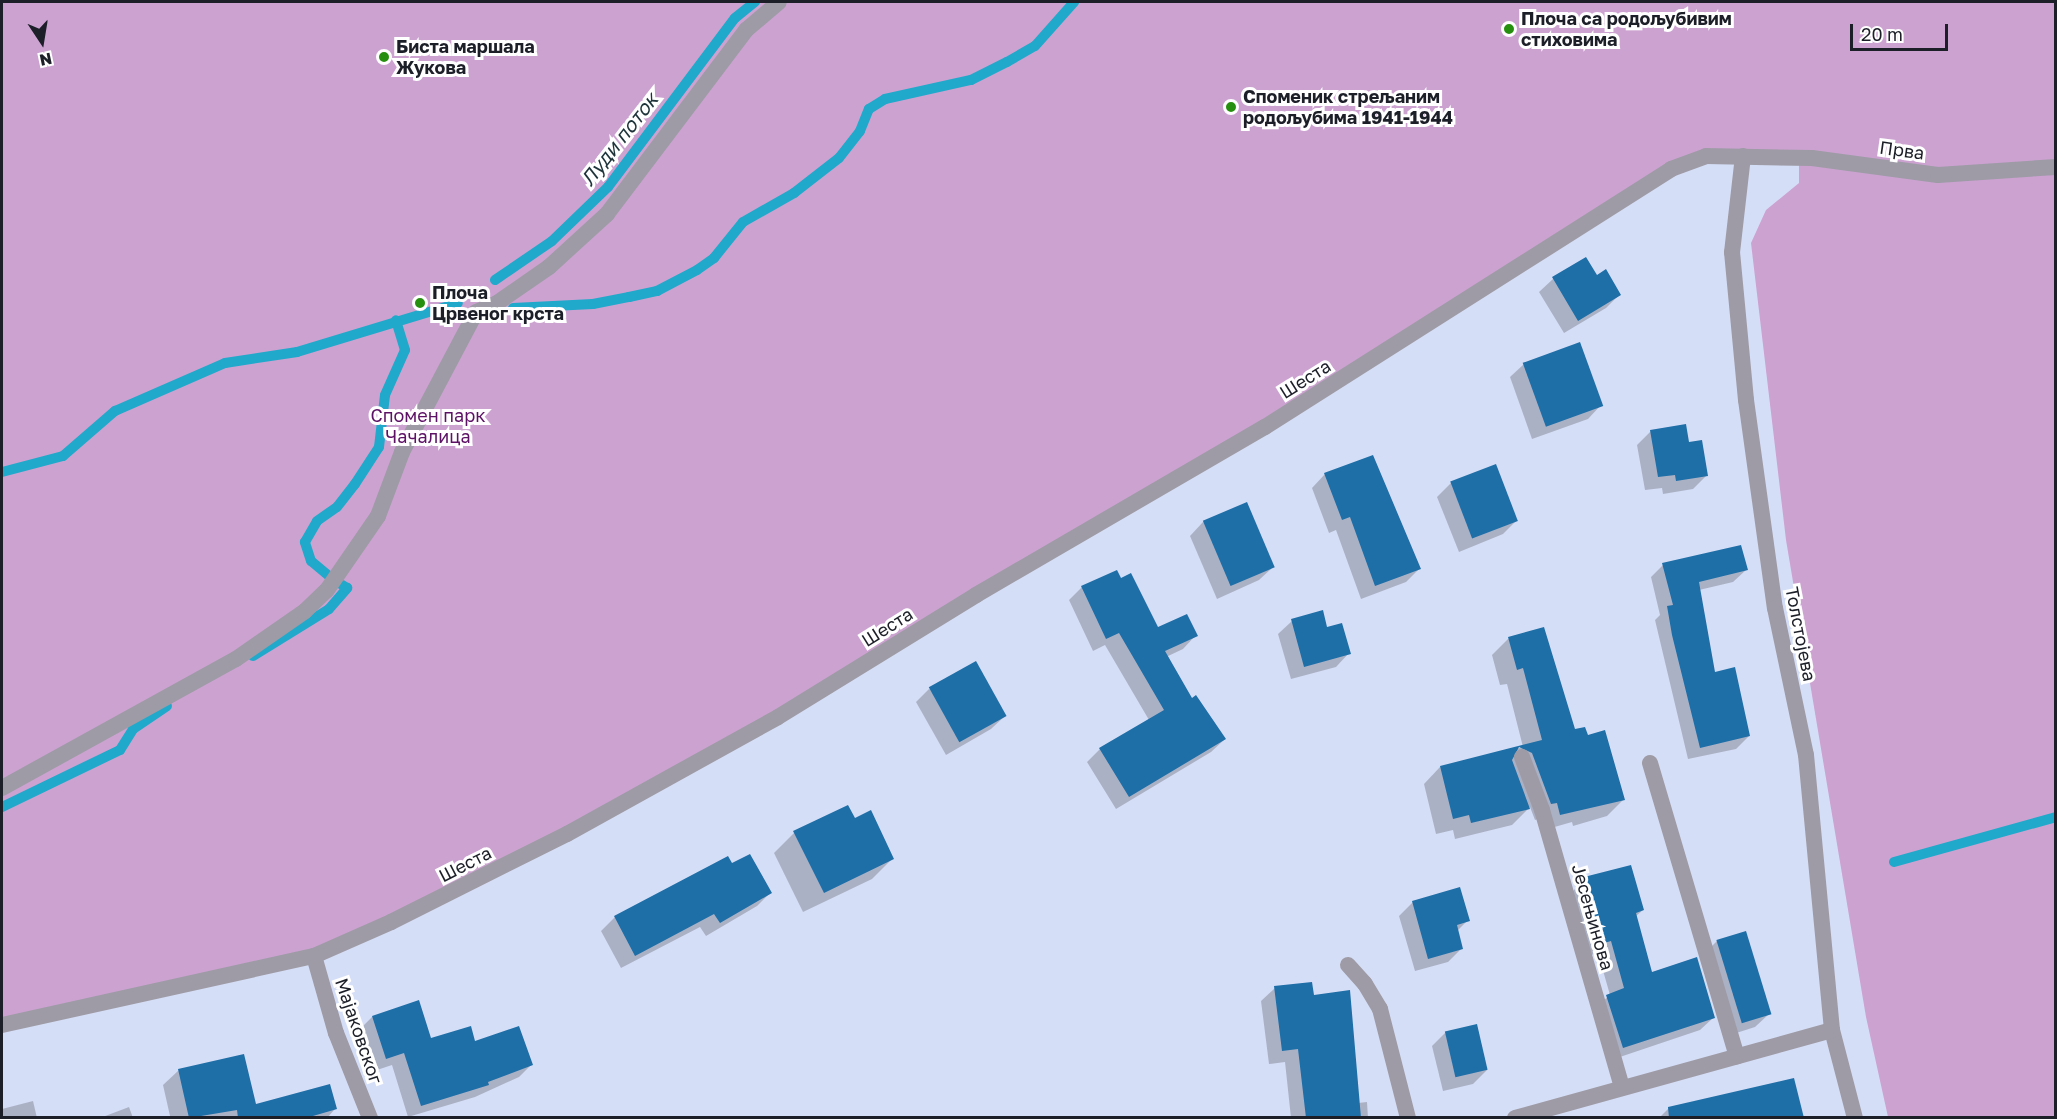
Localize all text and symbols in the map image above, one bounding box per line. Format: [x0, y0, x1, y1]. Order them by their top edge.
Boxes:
place label: Плоча са родољубивим стиховима [1521, 8, 1732, 50]
north arrow [12, 12, 72, 72]
scale bar [1853, 12, 1950, 50]
marker: Плоча са родољубивим стиховима [1502, 22, 1516, 36]
text: 20 m [1861, 23, 1903, 45]
place label: Биста маршала Жукова [396, 36, 535, 78]
text: N [38, 49, 54, 71]
marker: Биста маршала Жукова [377, 50, 391, 64]
place label: Споменик стрељаним родољубима 1941-1944 [1243, 86, 1453, 128]
water label: Луди поток [575, 88, 663, 190]
marker: Споменик стрељаним родољубима 1941-1944 [1224, 100, 1238, 114]
street label: Прва [1878, 136, 1926, 164]
place label: Плоча Црвеног крста [432, 282, 564, 324]
marker: Плоча Црвеног крста [413, 296, 427, 310]
street label: Шеста [1275, 355, 1335, 403]
park label: Спомен парк Чачалица [370, 405, 486, 448]
street label: Толстојева [1781, 585, 1821, 683]
street label: Шеста [857, 603, 917, 651]
street label: Шеста [435, 842, 495, 886]
street label: Јесењинова [1568, 861, 1618, 973]
street label: Мајаковског [331, 975, 387, 1087]

